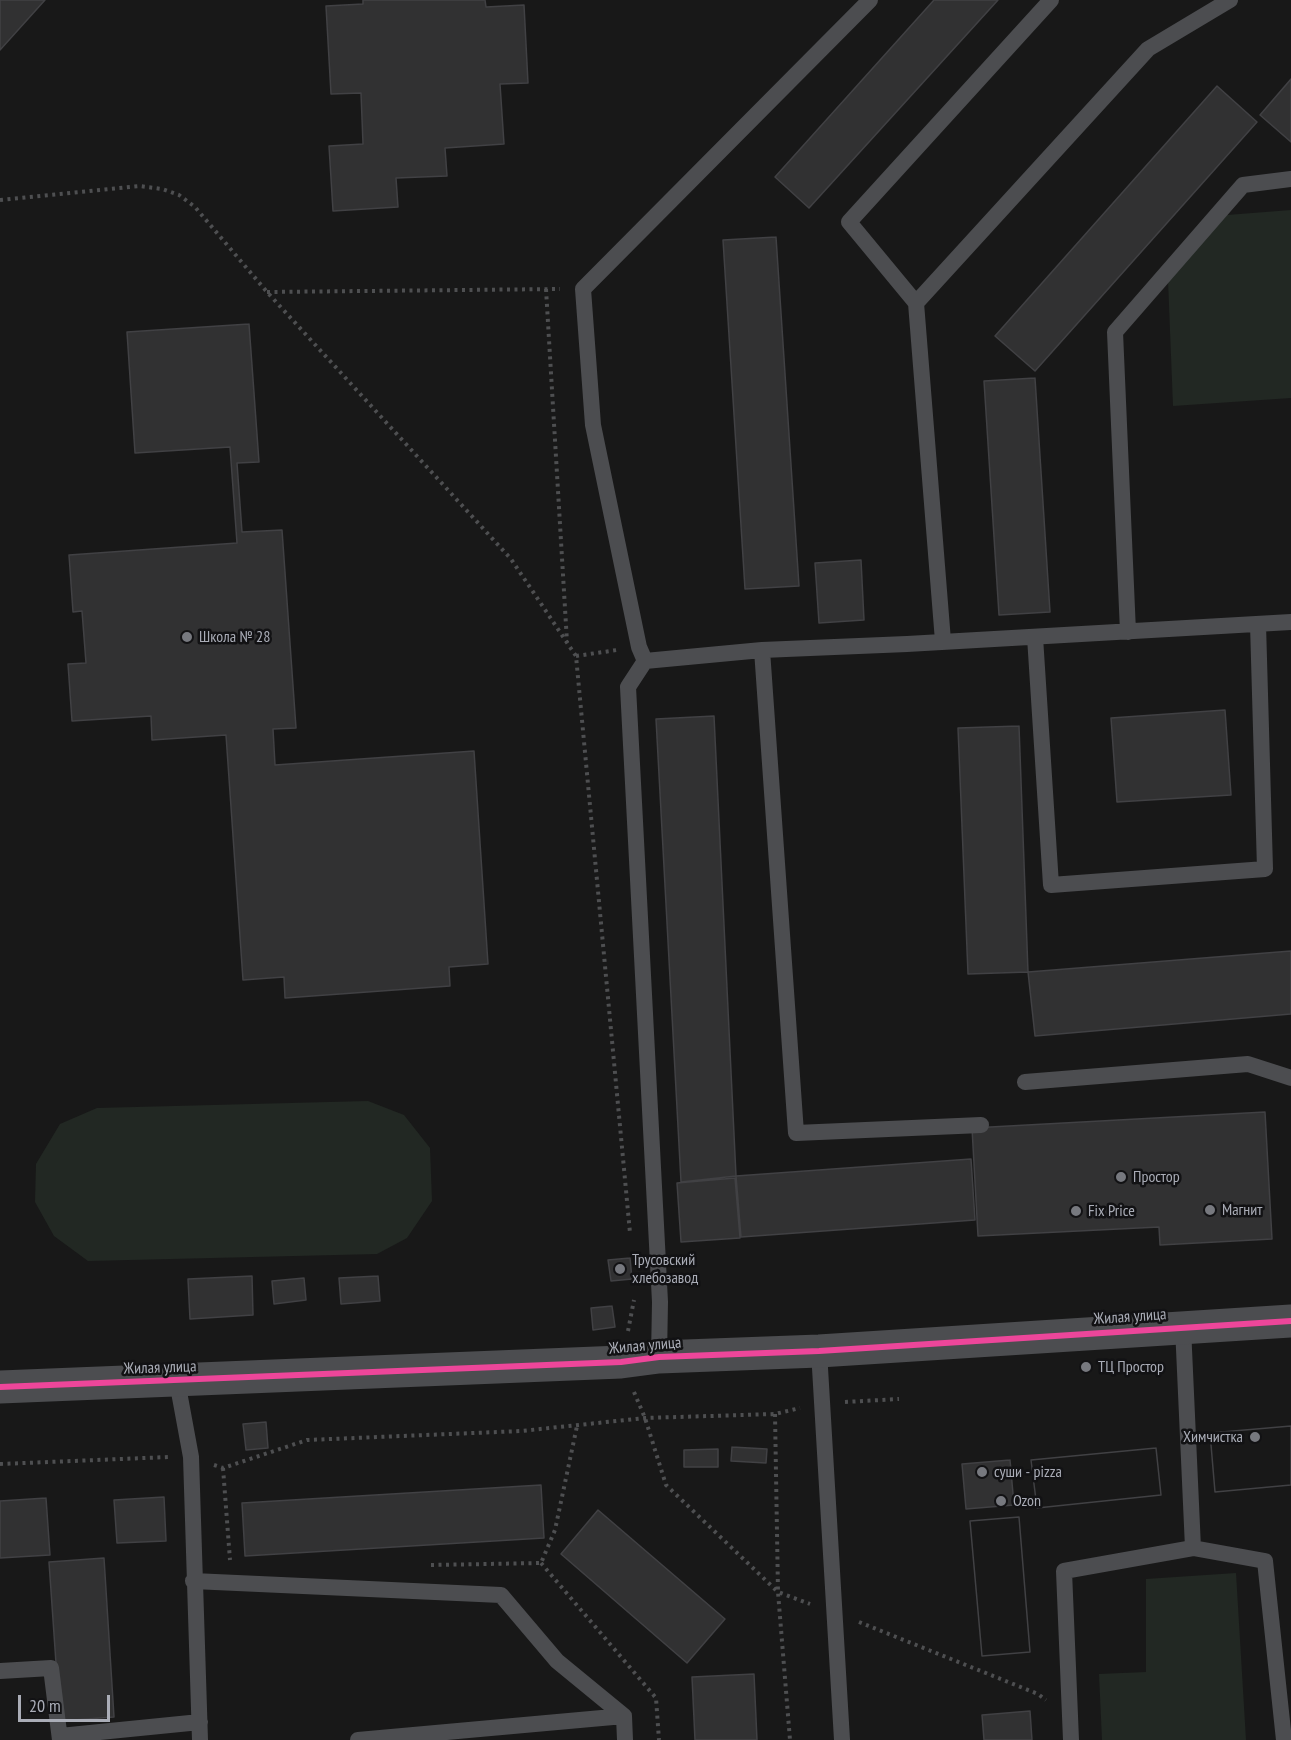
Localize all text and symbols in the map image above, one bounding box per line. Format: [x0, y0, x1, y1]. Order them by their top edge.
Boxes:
place label: Школа № 28 [199, 627, 270, 647]
marker: Школа № 28 [180, 630, 194, 644]
place label: Простор [1133, 1167, 1180, 1187]
marker: Простор [1114, 1170, 1128, 1184]
place label: Магнит [1222, 1200, 1262, 1220]
place label: Fix Price [1088, 1201, 1135, 1221]
marker: Магнит [1203, 1203, 1217, 1217]
marker: Fix Price [1069, 1204, 1083, 1218]
place label: Трусовский хлебозавод [632, 1250, 698, 1288]
marker: Трусовский хлебозавод [613, 1262, 627, 1276]
street label: Жилая улица [1093, 1305, 1167, 1329]
street label: Жилая улица [608, 1333, 682, 1359]
street label: Жилая улица [123, 1357, 197, 1379]
place label: ТЦ Простор [1098, 1357, 1164, 1377]
marker: ТЦ Простор [1079, 1360, 1093, 1374]
place label: Химчистка [1183, 1427, 1243, 1447]
marker: Химчистка [1248, 1430, 1262, 1444]
place label: суши - pizza [994, 1462, 1062, 1482]
marker: суши - pizza [975, 1465, 989, 1479]
place label: Ozon [1013, 1491, 1041, 1511]
marker: Ozon [994, 1494, 1008, 1508]
scale bar [21, 1683, 112, 1721]
text: 20 m [29, 1694, 61, 1717]

